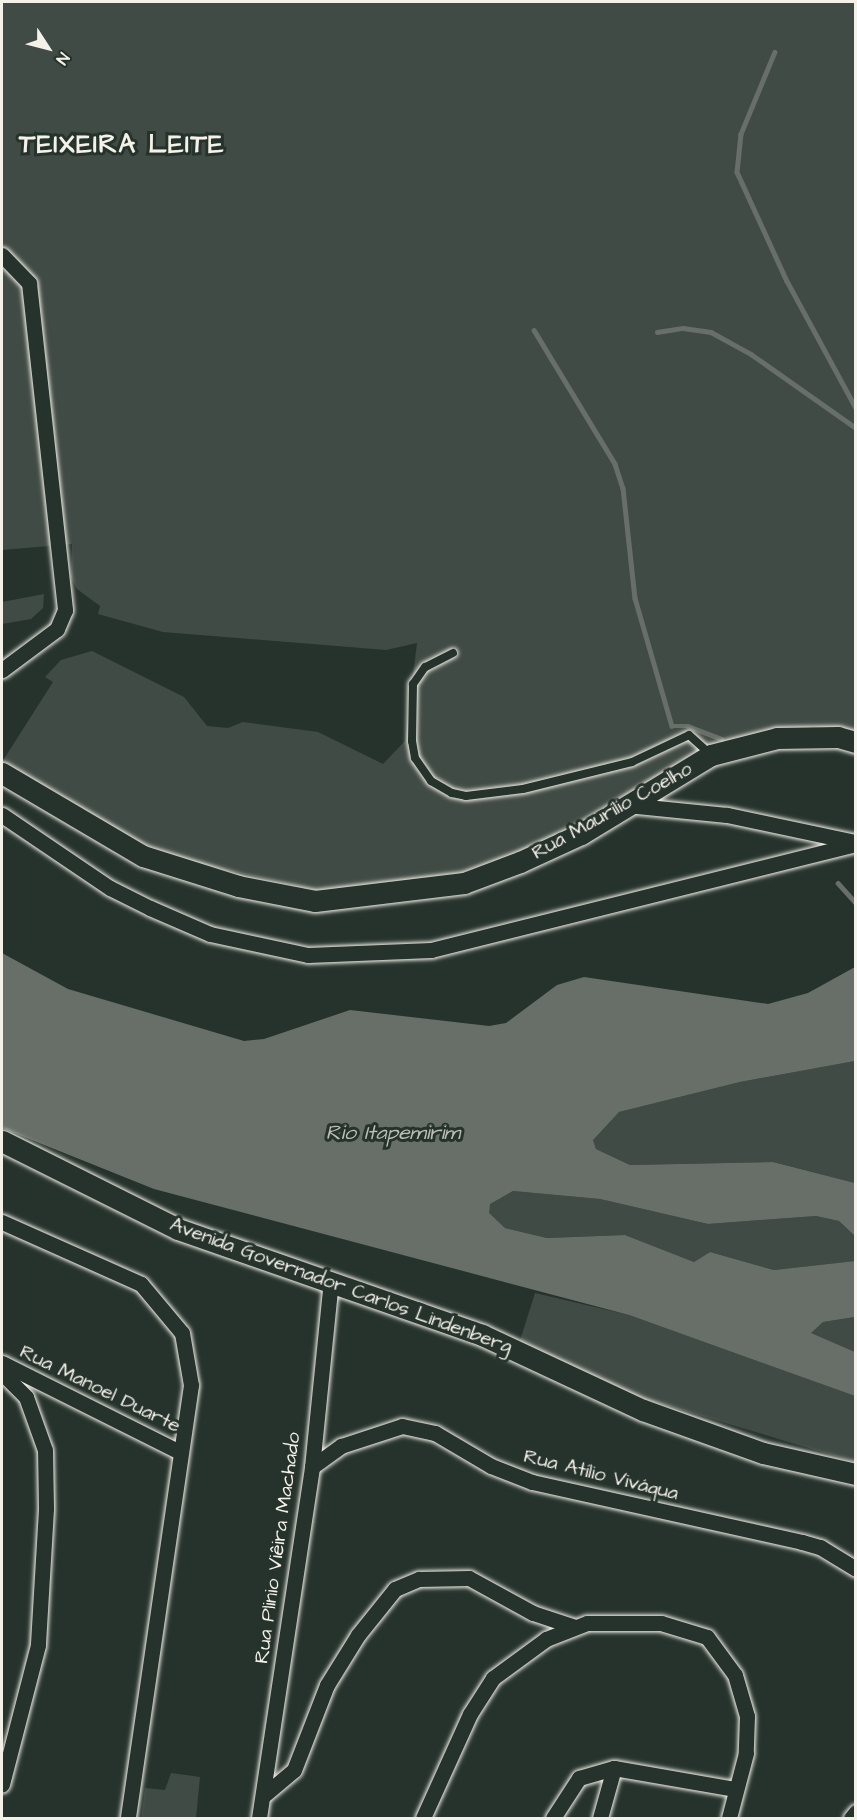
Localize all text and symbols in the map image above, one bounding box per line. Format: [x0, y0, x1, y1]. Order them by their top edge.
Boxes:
north arrow [18, 18, 78, 78]
text: N [51, 48, 74, 69]
district label: TEIXEIRA LEITE [19, 129, 225, 161]
street label: Rua Maurílio Coelho [528, 757, 696, 865]
water label: Rio Itapemirim [326, 1120, 460, 1146]
street label: Avenida Governador Carlos Lindenberg [166, 1213, 516, 1359]
street label: Rua Manoel Duarte [16, 1340, 184, 1438]
street label: Rua Plinio Viêira Machado [250, 1431, 306, 1665]
street label: Rua Atílio Viváqua [521, 1444, 681, 1506]

